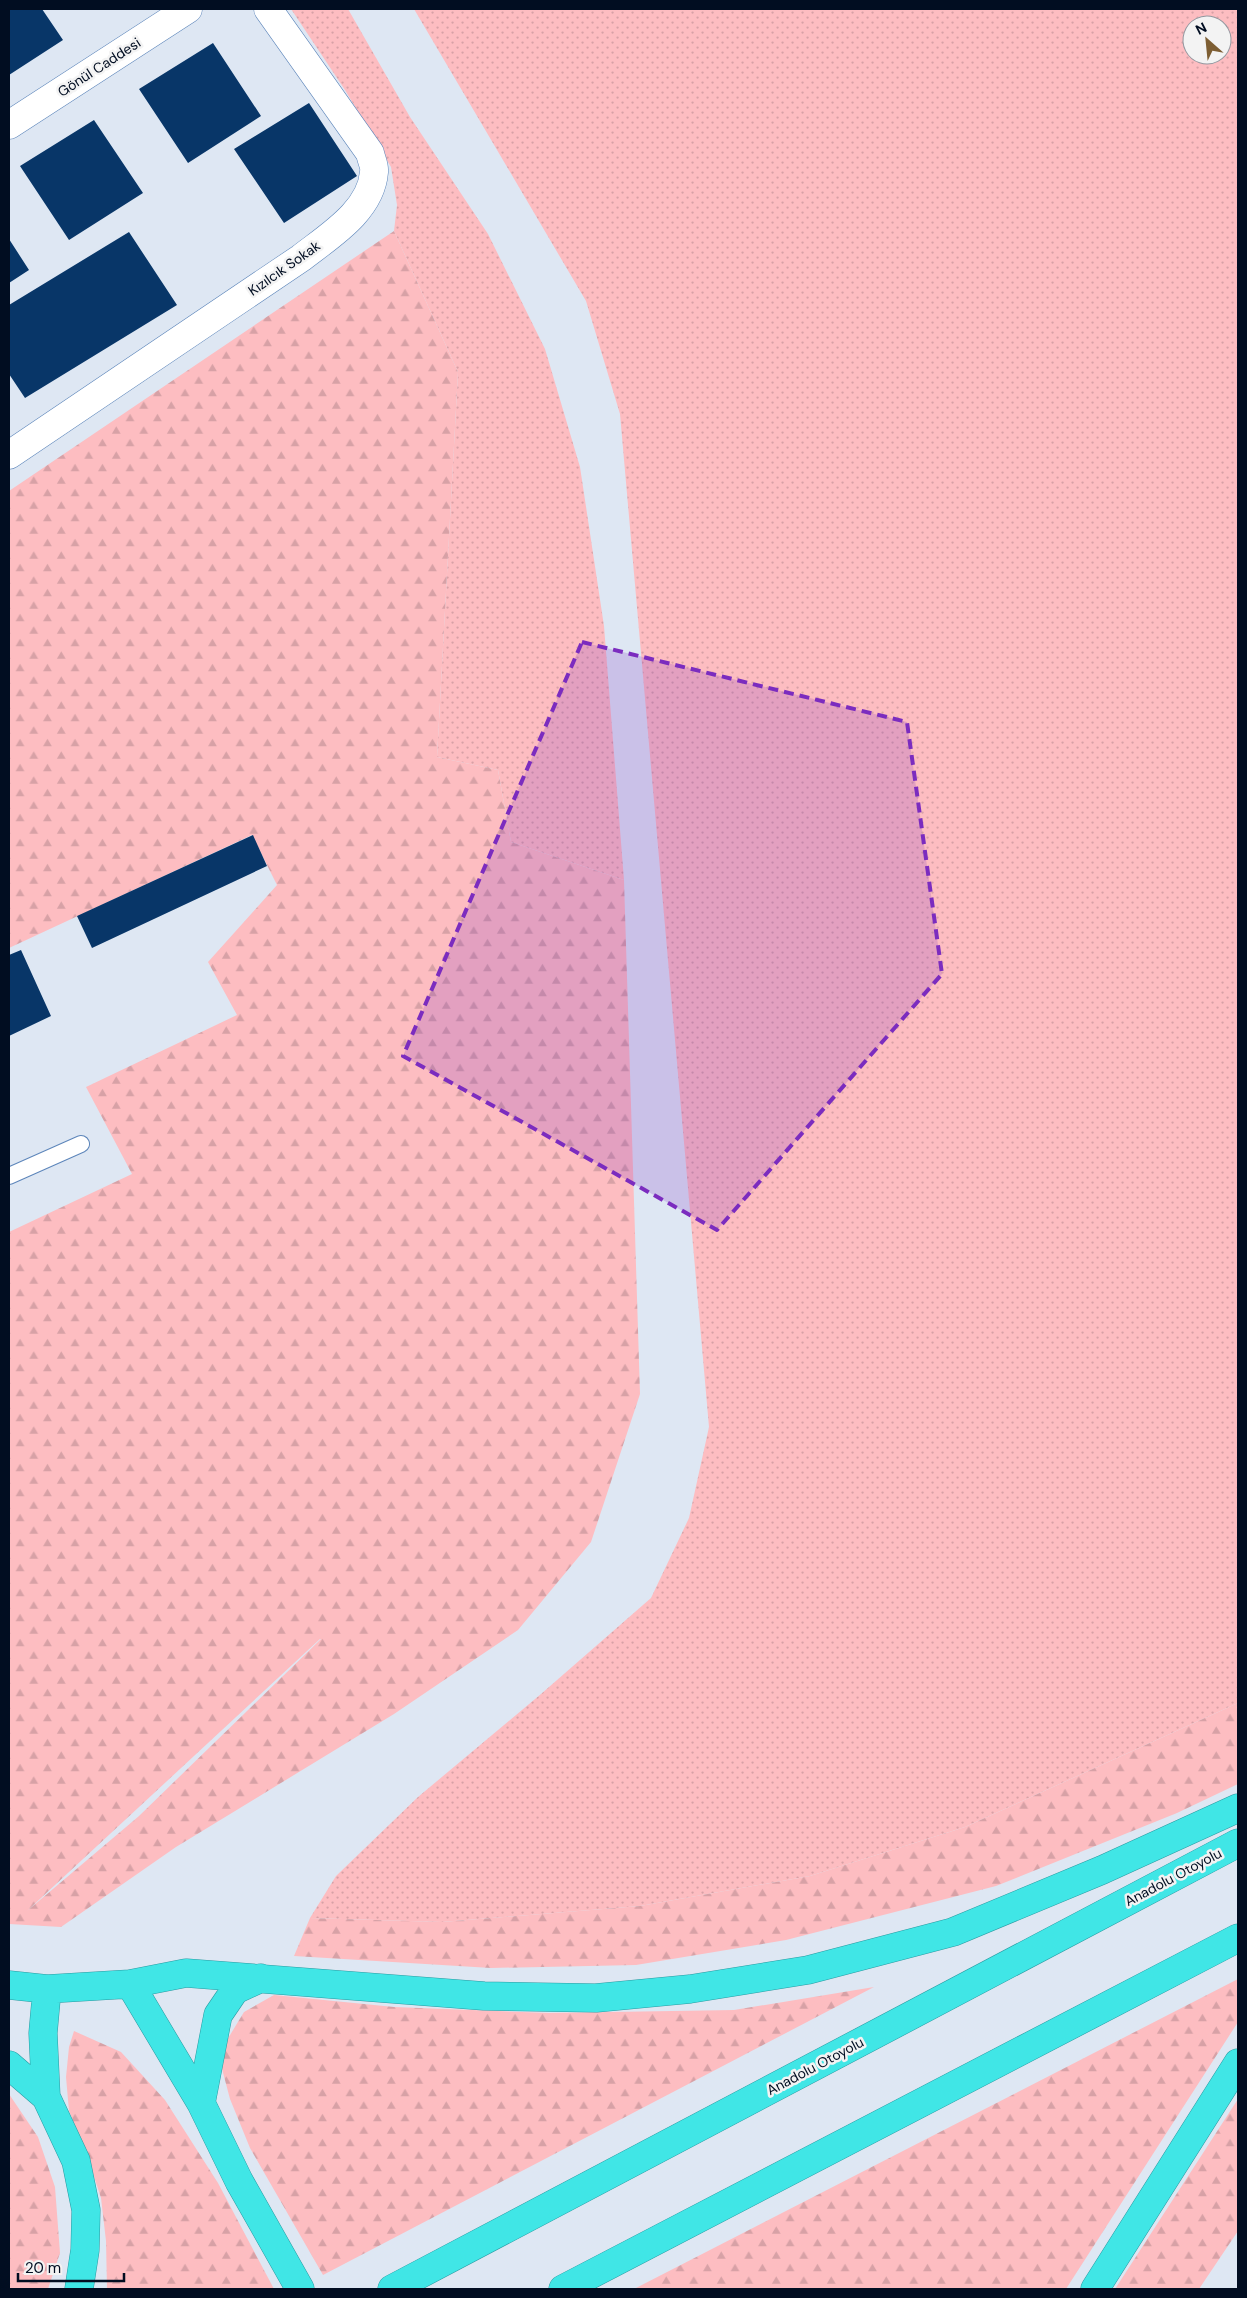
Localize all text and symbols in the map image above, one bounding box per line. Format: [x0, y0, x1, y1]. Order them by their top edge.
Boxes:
north arrow [1182, 15, 1232, 65]
text: N [1192, 18, 1210, 39]
street label: Gönül Caddesi [54, 33, 144, 101]
street label: Kızılcık Sokak [244, 237, 324, 299]
street label: Anadolu Otoyolu [1121, 1844, 1225, 1910]
street label: Anadolu Otoyolu [763, 2033, 867, 2099]
scale bar [18, 2250, 124, 2282]
text: 20 m [25, 2258, 61, 2278]

